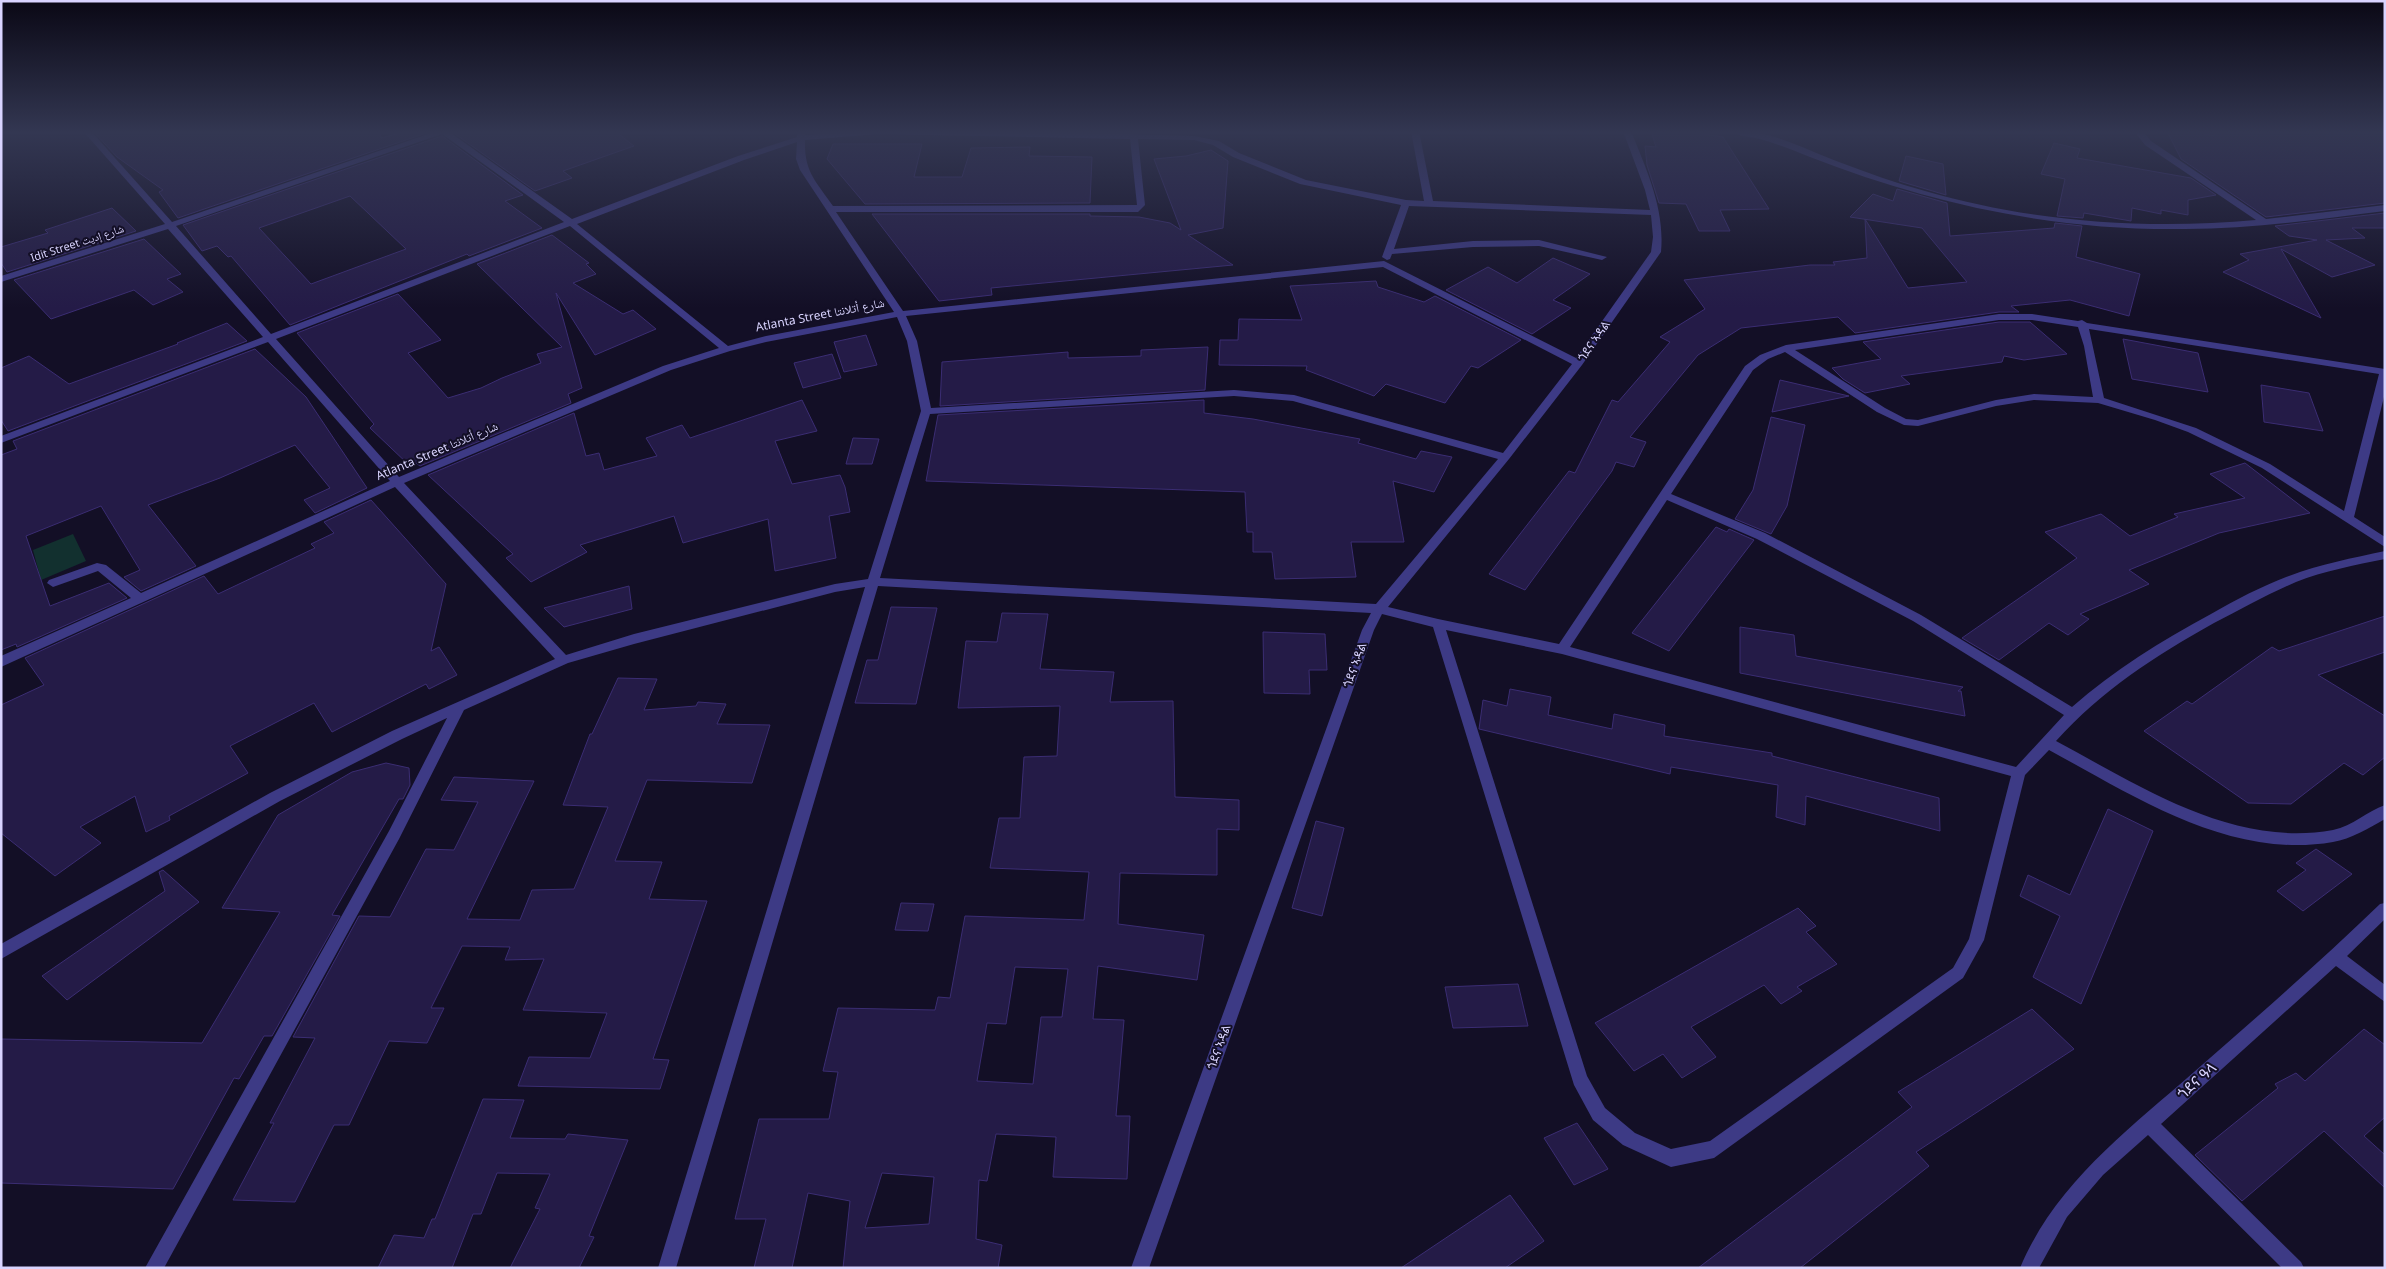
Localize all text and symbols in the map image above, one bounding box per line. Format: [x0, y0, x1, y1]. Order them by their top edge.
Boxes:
street label: Idit Street شارع إديت [28, 220, 126, 265]
street label: Atlanta Street شارع أتلانتا [754, 294, 886, 335]
street label: ጎደና ኣዳል [1573, 317, 1614, 365]
street label: Atlanta Street شارع أتلانتا [373, 417, 500, 484]
street label: ጎደና ኣዳል [1339, 640, 1370, 690]
street label: ጎደና ኣዳል [1203, 1022, 1234, 1072]
street label: ጎደና ዓላ [2173, 1057, 2220, 1103]

